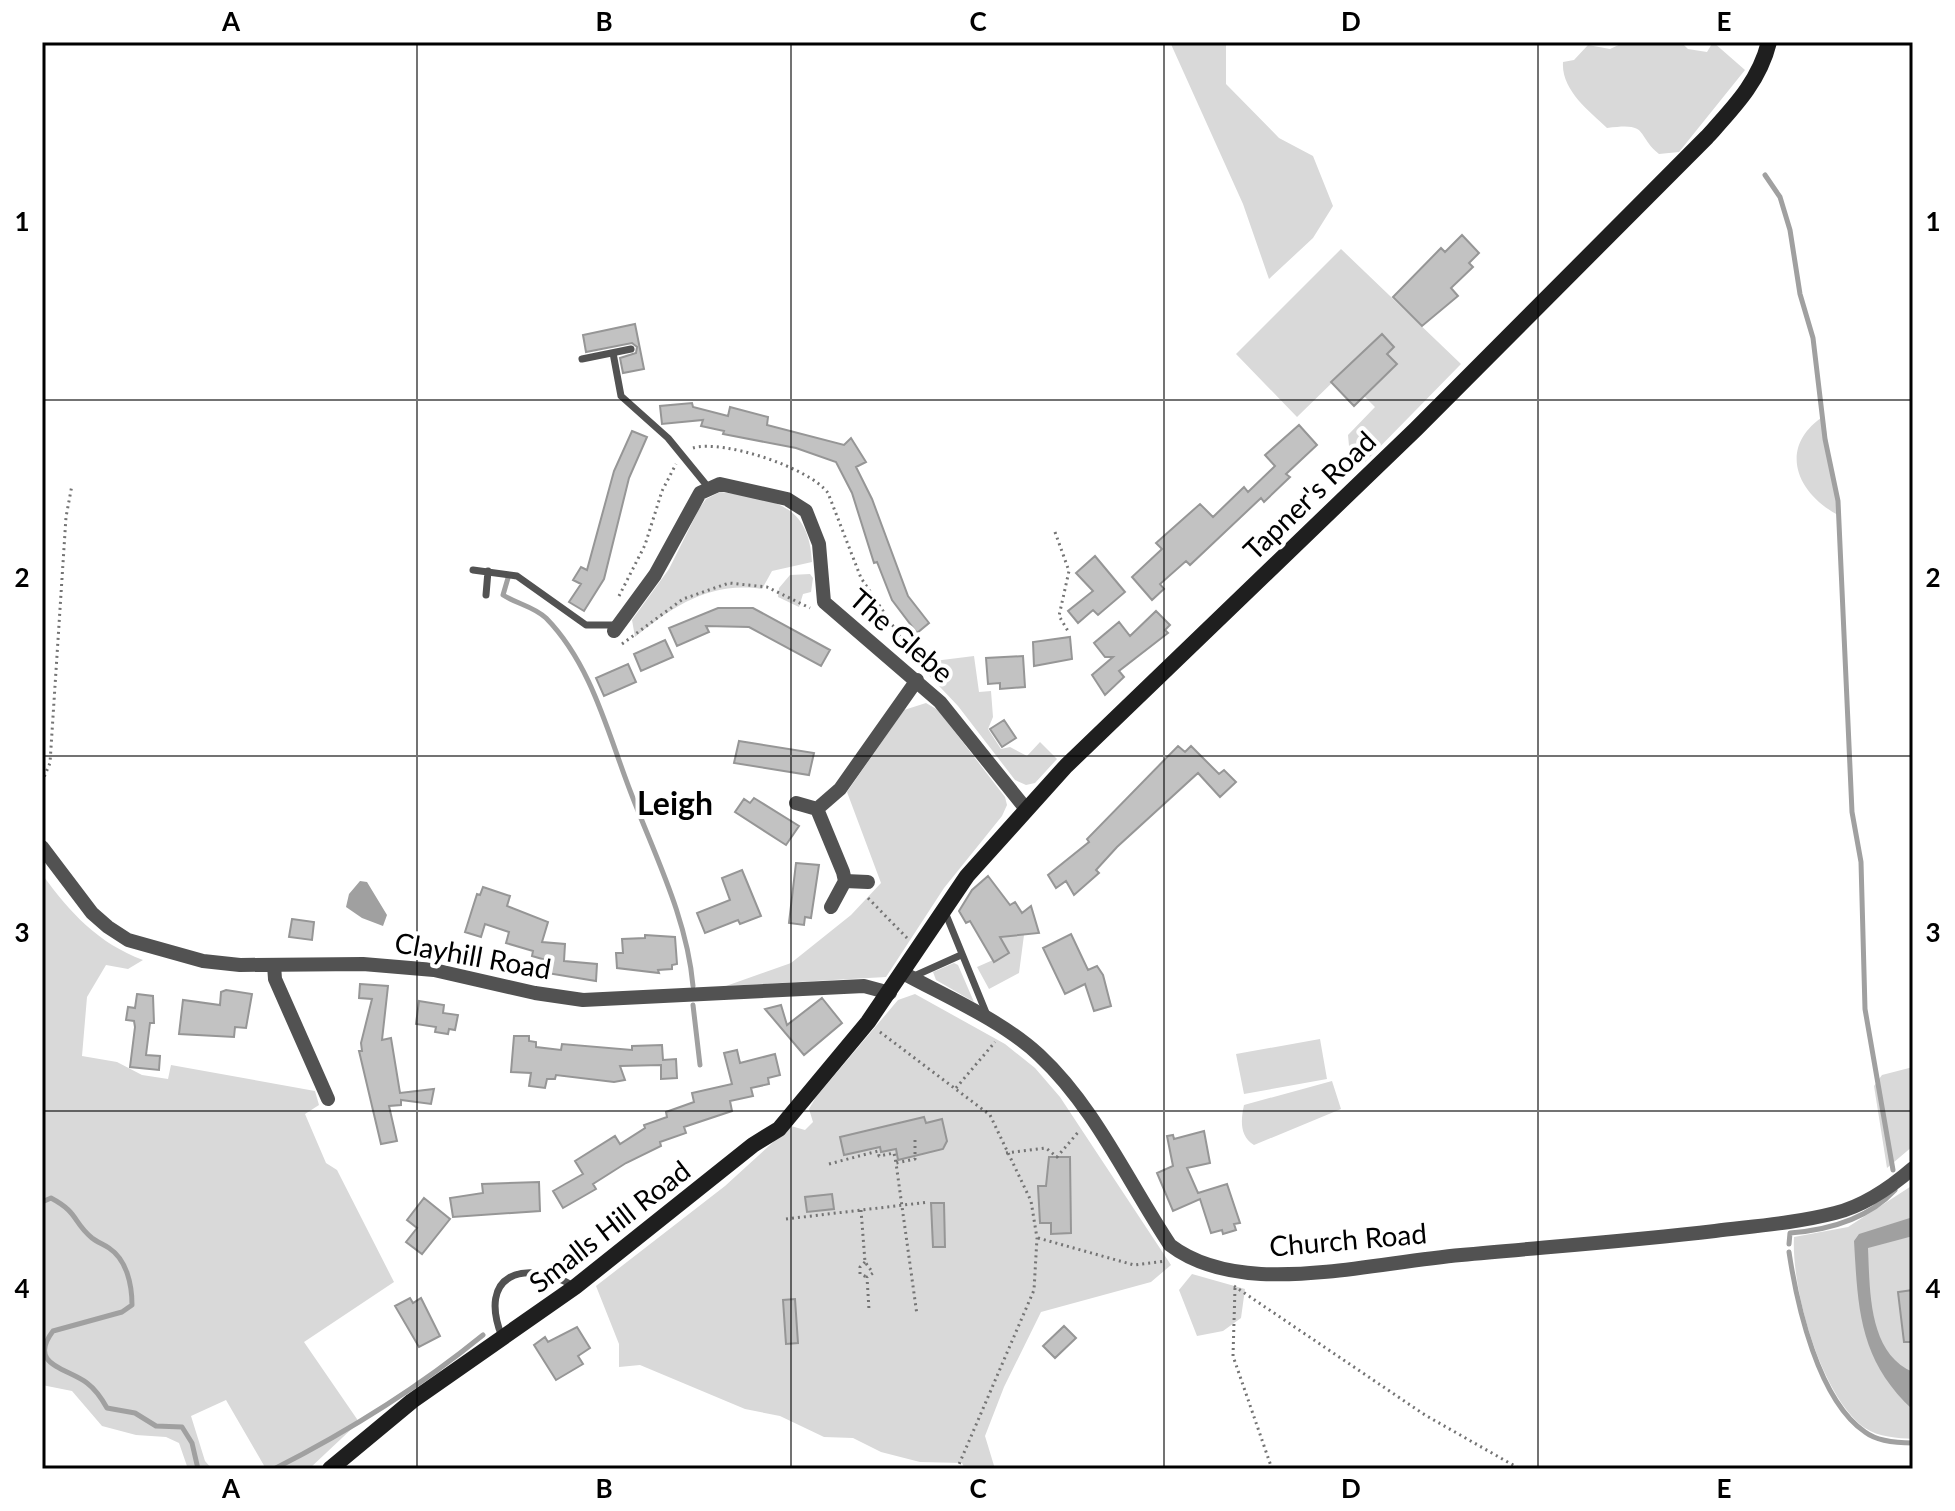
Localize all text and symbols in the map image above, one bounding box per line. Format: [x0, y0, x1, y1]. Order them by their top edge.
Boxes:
text: A [221, 5, 241, 37]
text: B [595, 5, 613, 37]
text: C [969, 5, 987, 37]
text: D [1341, 5, 1361, 37]
text: E [1717, 5, 1731, 37]
text: 1 [14, 205, 30, 237]
text: 1 [1925, 205, 1941, 237]
street label: Tapner's Road [1236, 424, 1382, 566]
text: 2 [14, 561, 30, 593]
text: 2 [1925, 561, 1941, 593]
street label: The Glebe [843, 581, 961, 689]
district label: Leigh [637, 783, 713, 822]
text: 3 [14, 916, 30, 948]
text: 3 [1925, 916, 1941, 948]
street label: Clayhill Road [392, 925, 554, 985]
street label: Smalls Hill Road [522, 1153, 696, 1299]
street label: Church Road [1268, 1215, 1428, 1263]
text: 4 [14, 1272, 30, 1304]
text: 4 [1925, 1272, 1941, 1304]
text: A [221, 1472, 241, 1504]
text: B [595, 1472, 613, 1504]
text: C [969, 1472, 987, 1504]
text: D [1341, 1472, 1361, 1504]
text: E [1717, 1472, 1731, 1504]

